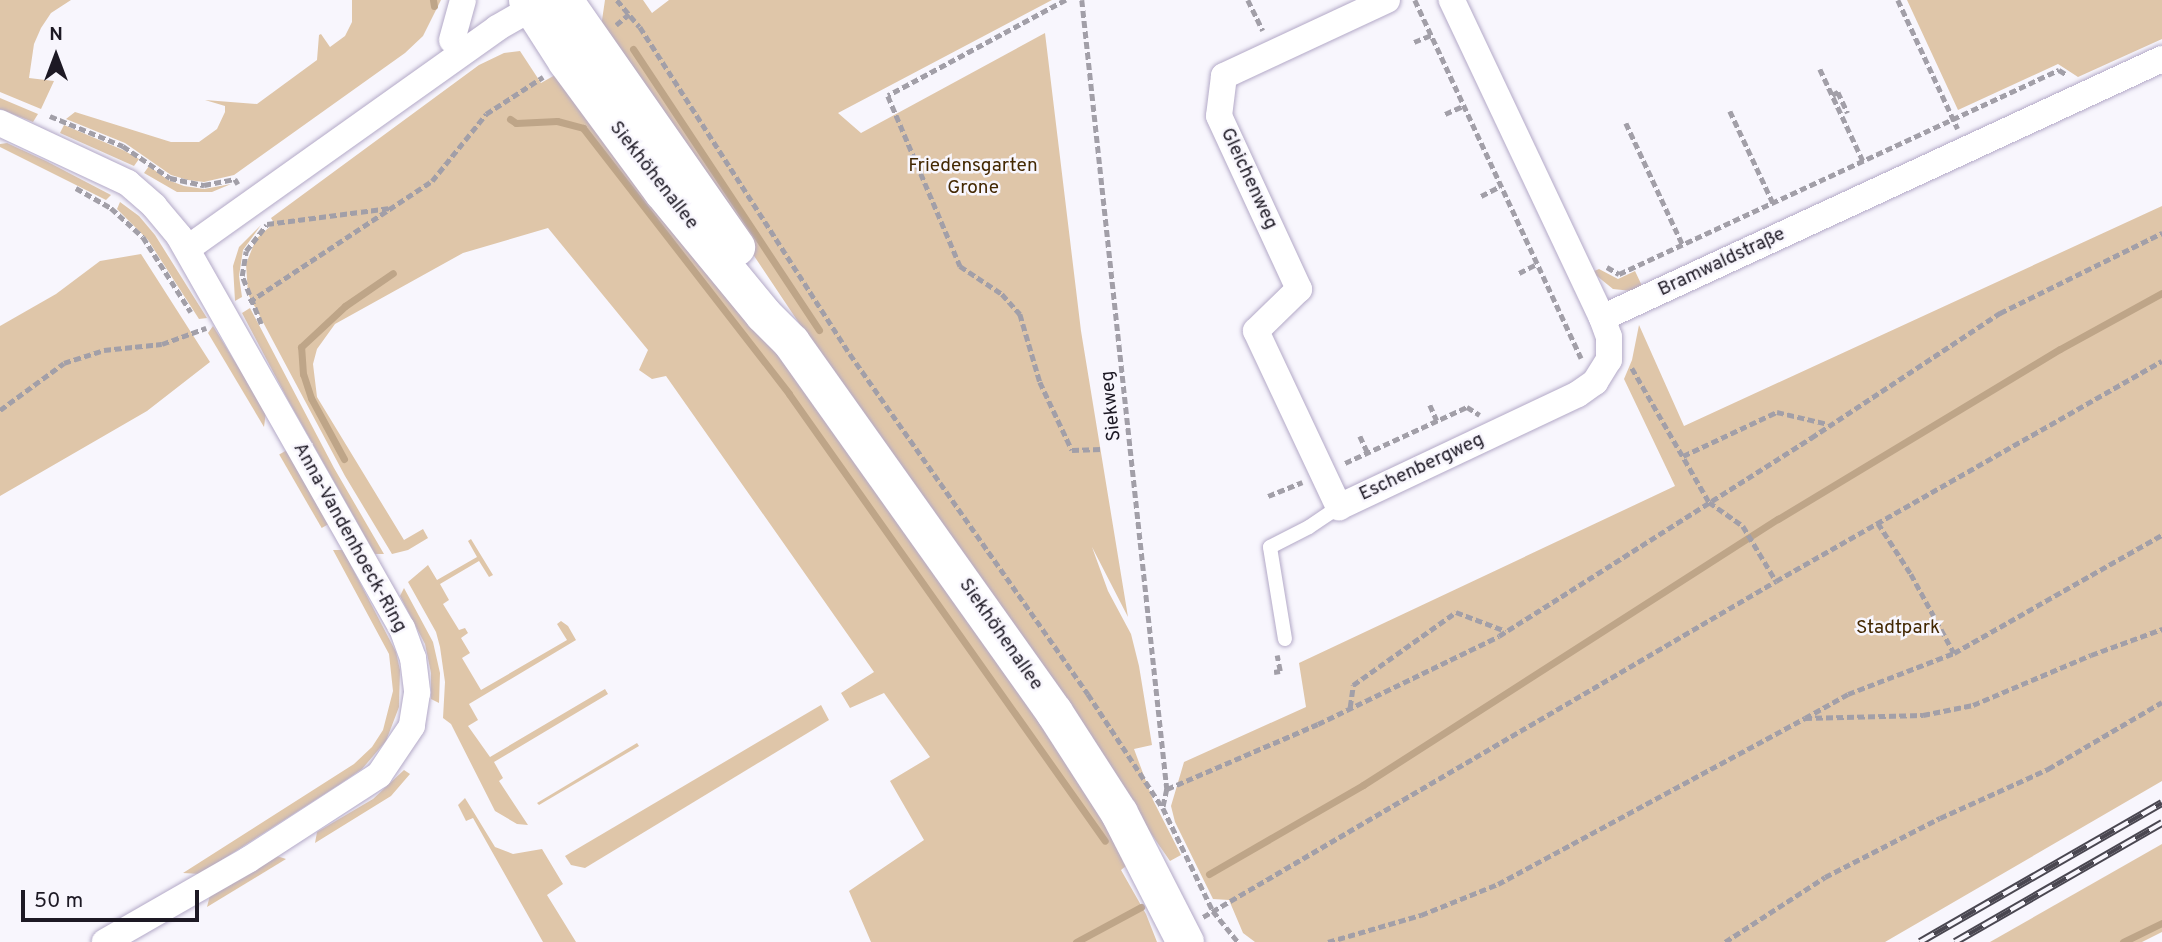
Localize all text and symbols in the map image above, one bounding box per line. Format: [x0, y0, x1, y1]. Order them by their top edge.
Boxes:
north arrow [21, 21, 91, 91]
text: N [49, 23, 63, 47]
street label: Siekhöhenallee [604, 117, 702, 235]
street label: Gleichenweg [1215, 125, 1281, 233]
park label: Friedensgarten Grone [908, 156, 1038, 200]
street label: Bramwaldstraße [1655, 224, 1789, 302]
street label: Siekweg [1097, 370, 1127, 442]
street label: Eschenbergweg [1356, 429, 1488, 507]
street label: Anna-Vandenhoeck-Ring [287, 439, 411, 637]
street label: Siekhöhenallee [953, 575, 1047, 695]
park label: Stadtpark [1856, 618, 1940, 640]
scale bar [24, 876, 203, 920]
text: 50 m [34, 888, 83, 915]

